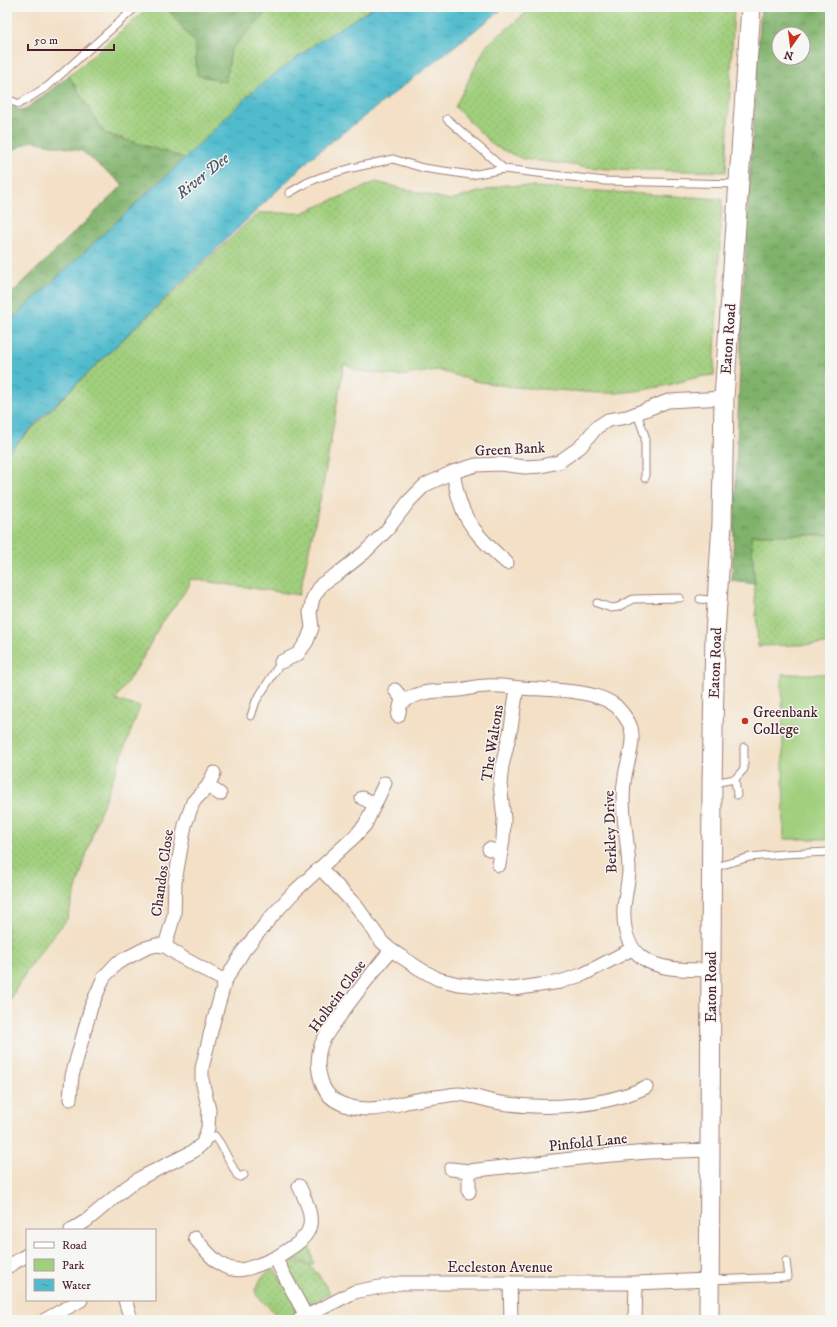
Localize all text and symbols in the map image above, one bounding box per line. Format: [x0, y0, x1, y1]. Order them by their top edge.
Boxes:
scale bar [28, 26, 114, 52]
north arrow [771, 26, 811, 66]
text: 50 m [34, 33, 58, 48]
text: N [783, 47, 795, 63]
water label: River Dee [171, 148, 234, 204]
street label: Eaton Road [717, 302, 740, 375]
street label: Green Bank [474, 438, 546, 461]
street label: Eaton Road [705, 627, 726, 699]
street label: The Waltons [477, 703, 508, 783]
place label: Greenbank College [753, 703, 819, 739]
marker: Greenbank College [740, 716, 750, 726]
street label: Berkley Drive [600, 790, 621, 874]
street label: Chandos Close [147, 828, 178, 918]
street label: Eaton Road [702, 951, 721, 1023]
street label: Holbein Close [305, 956, 370, 1036]
street label: Pinfold Lane [548, 1129, 628, 1156]
legend [26, 1229, 156, 1301]
text: Road [62, 1238, 87, 1253]
text: Park [62, 1258, 84, 1273]
street label: Eccleston Avenue [447, 1258, 553, 1277]
text: Water [61, 1278, 91, 1293]

